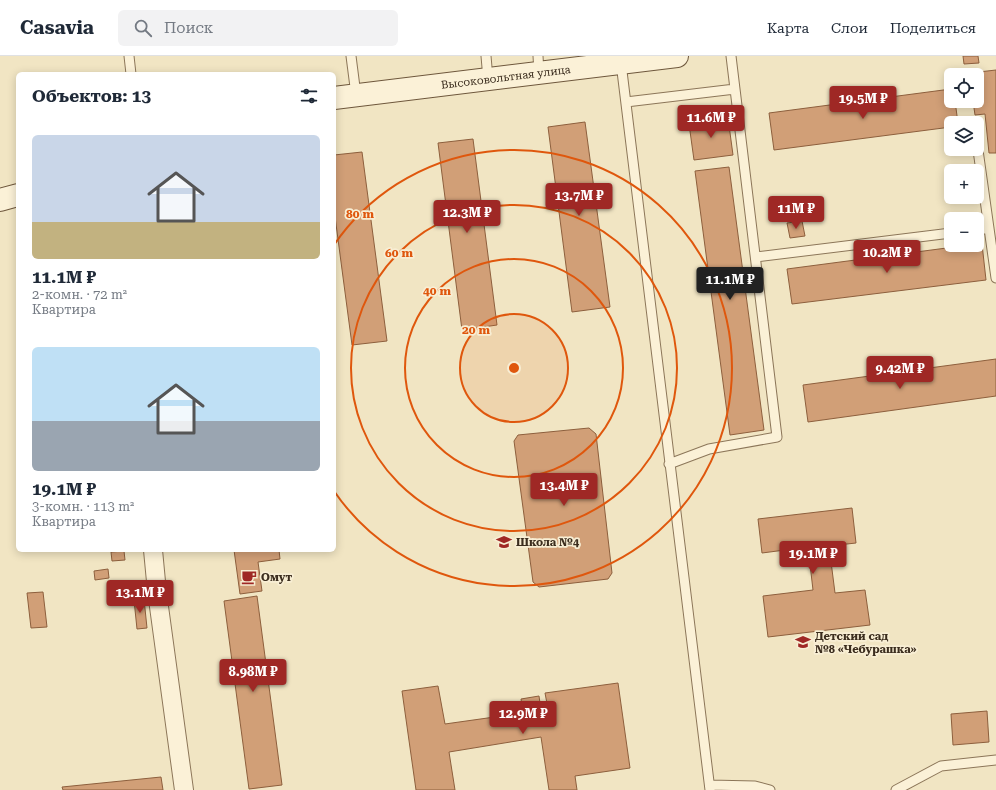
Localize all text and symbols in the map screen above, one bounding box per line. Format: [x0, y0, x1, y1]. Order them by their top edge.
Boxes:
search box [118, 10, 398, 46]
text: Casavia [20, 16, 94, 39]
icon: search [132, 17, 154, 39]
text: Поиск [164, 19, 213, 37]
text: Карта [767, 20, 809, 36]
text: Слои [831, 20, 868, 36]
text: Поделиться [890, 20, 976, 36]
street label: Высоковольтная улица [440, 63, 571, 92]
map controls [944, 68, 984, 252]
button: locate [944, 68, 984, 108]
icon: filters [298, 85, 320, 107]
text: Объектов: 13 [32, 86, 151, 106]
pin: 19.5M ₽ [826, 86, 900, 120]
text: 19.5M ₽ [838, 91, 888, 106]
pin: 11.6M ₽ [674, 105, 748, 139]
text: 11.6M ₽ [686, 110, 736, 125]
button: layers [944, 116, 984, 156]
icon: home [140, 161, 212, 233]
button: + [944, 164, 984, 204]
pin: 13.7M ₽ [542, 183, 616, 217]
text: 13.7M ₽ [554, 188, 604, 203]
pin: 11M ₽ [768, 196, 824, 230]
pin: 12.3M ₽ [430, 200, 504, 234]
text: 11M ₽ [777, 201, 815, 216]
text: 12.3M ₽ [442, 205, 492, 220]
text: 80 m [346, 207, 374, 221]
button: − [944, 212, 984, 252]
pin: 10.2M ₽ [850, 240, 924, 274]
text: 10.2M ₽ [862, 245, 912, 260]
text: 60 m [385, 246, 413, 260]
text: 11.1M ₽ [32, 267, 96, 287]
pin: 11.1M ₽ [693, 267, 767, 301]
text: 11.1M ₽ [705, 272, 755, 287]
text: 40 m [423, 284, 451, 298]
text: 2-комн. · 72 m² [32, 287, 127, 302]
text: Квартира [32, 302, 96, 317]
text: 20 m [462, 323, 490, 337]
pin: 9.42M ₽ [863, 356, 937, 390]
centre of rings [507, 361, 521, 375]
text: 9.42M ₽ [875, 361, 925, 376]
icon: home [140, 373, 212, 445]
pin: 13.4M ₽ [527, 473, 601, 507]
text: 13.4M ₽ [539, 478, 589, 493]
text: 19.1M ₽ [32, 479, 96, 499]
text: 3-комн. · 113 m² [32, 499, 134, 514]
text: Квартира [32, 514, 96, 529]
school or university icon: Школа №4 [495, 533, 513, 551]
place label: Школа №4 [516, 536, 580, 549]
pin: 19.1M ₽ [776, 541, 850, 575]
text: 19.1M ₽ [788, 546, 838, 561]
cafe icon: Омут [240, 568, 258, 586]
place label: Омут [261, 571, 292, 584]
pin: 13.1M ₽ [103, 580, 177, 614]
text: 13.1M ₽ [115, 585, 165, 600]
place label: Детский сад №8 «Чебурашка» [815, 630, 917, 656]
school or university icon: Детский сад №8 «Чебурашка» [794, 633, 812, 651]
pin: 8.98M ₽ [216, 659, 290, 693]
text: 8.98M ₽ [228, 664, 278, 679]
pin: 12.9M ₽ [486, 701, 560, 735]
text: 12.9M ₽ [498, 706, 548, 721]

